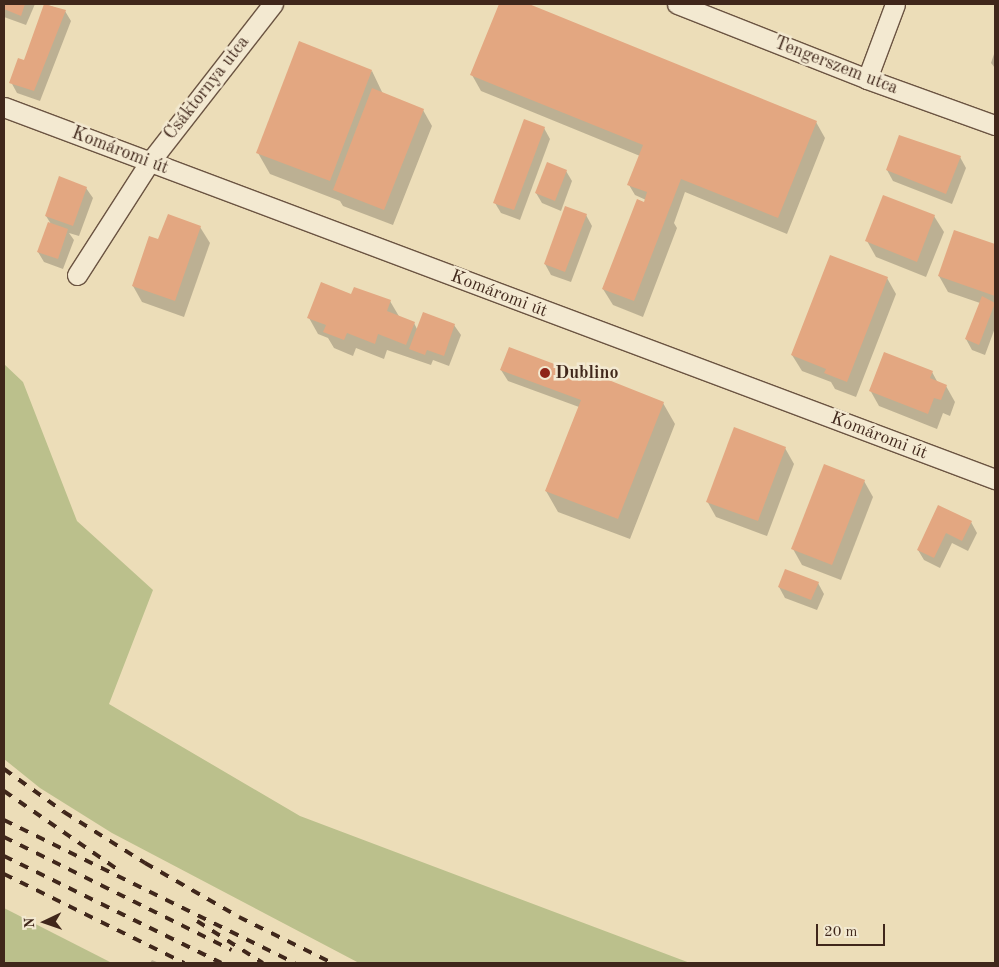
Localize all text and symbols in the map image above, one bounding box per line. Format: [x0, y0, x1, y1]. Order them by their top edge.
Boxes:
street label: Csáktornya utca [160, 32, 254, 144]
street label: Tengerszem utca [771, 32, 901, 100]
street label: Komáromi út [68, 123, 172, 179]
street label: Komáromi út [447, 266, 551, 322]
place label: Dublino [555, 362, 619, 384]
marker: Dublino [539, 367, 551, 379]
street label: Komáromi út [827, 408, 931, 464]
north arrow [20, 897, 70, 947]
scale bar [819, 914, 888, 946]
text: N [23, 917, 37, 929]
text: 20 m [824, 925, 858, 940]

